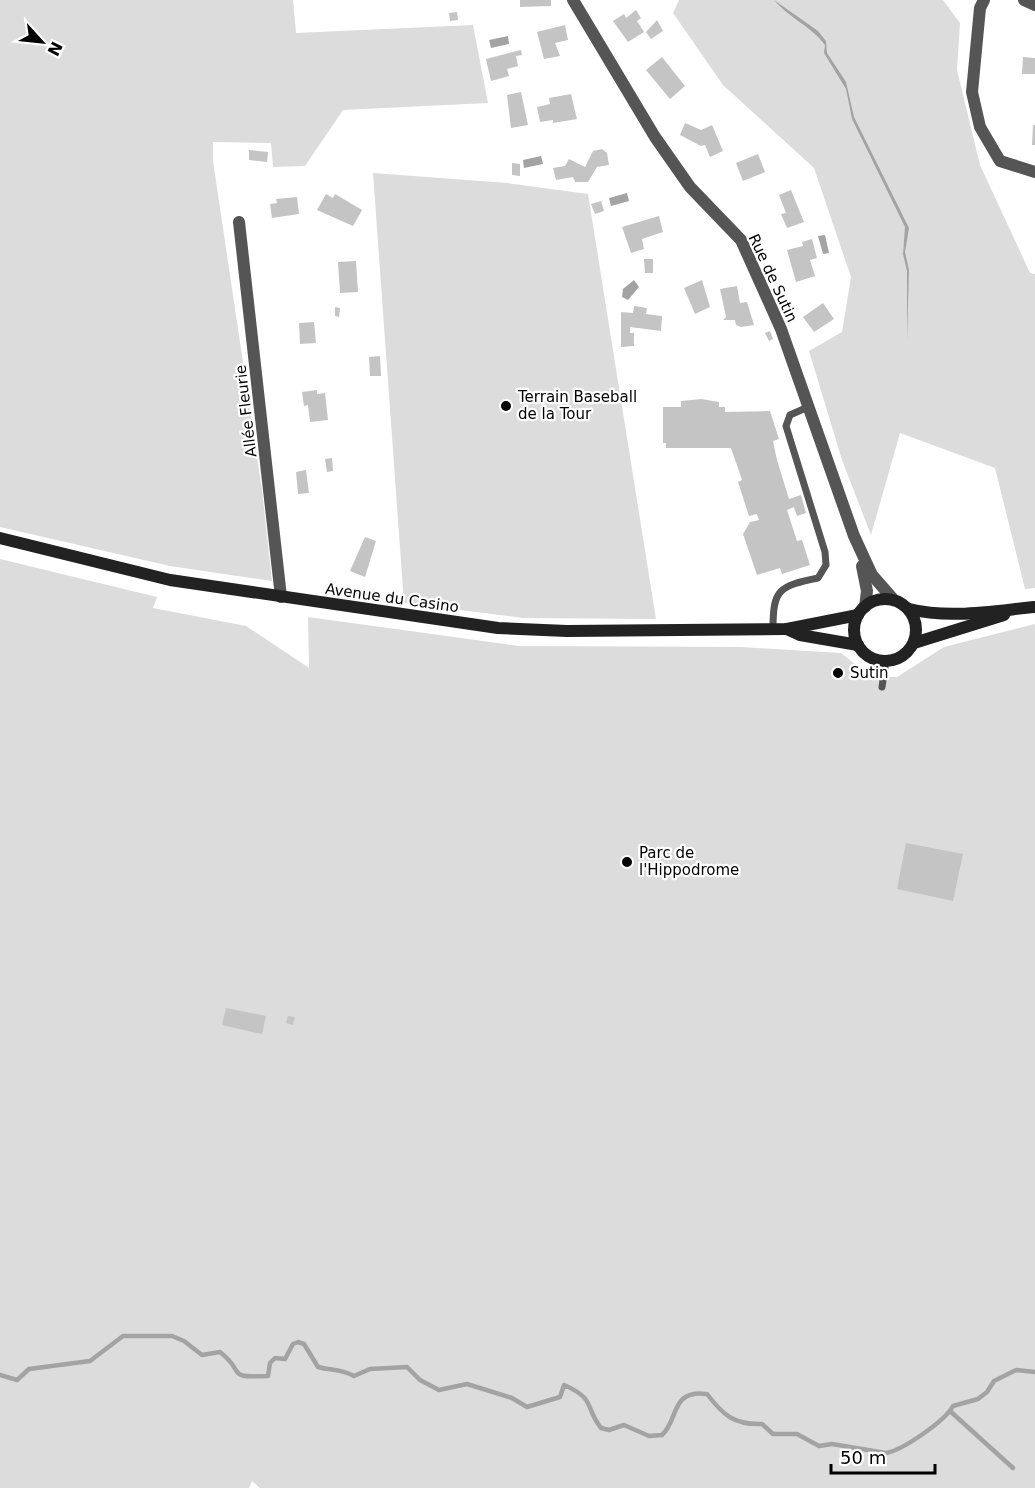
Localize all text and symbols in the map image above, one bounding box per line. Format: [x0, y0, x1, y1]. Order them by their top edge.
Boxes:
north arrow [12, 12, 72, 72]
text: N [43, 38, 66, 59]
street label: Rue de Sutin [745, 231, 801, 325]
street label: Allée Fleurie [231, 364, 261, 458]
place label: Terrain Baseball de la Tour [517, 388, 637, 423]
marker: Terrain Baseball de la Tour [499, 399, 513, 413]
street label: Avenue du Casino [324, 580, 460, 616]
place label: Sutin [850, 664, 889, 682]
marker: Sutin [831, 666, 845, 680]
place label: Parc de l'Hippodrome [639, 844, 739, 879]
marker: Parc de l'Hippodrome [620, 855, 634, 869]
scale bar [831, 1437, 934, 1475]
text: 50 m [840, 1447, 886, 1468]

